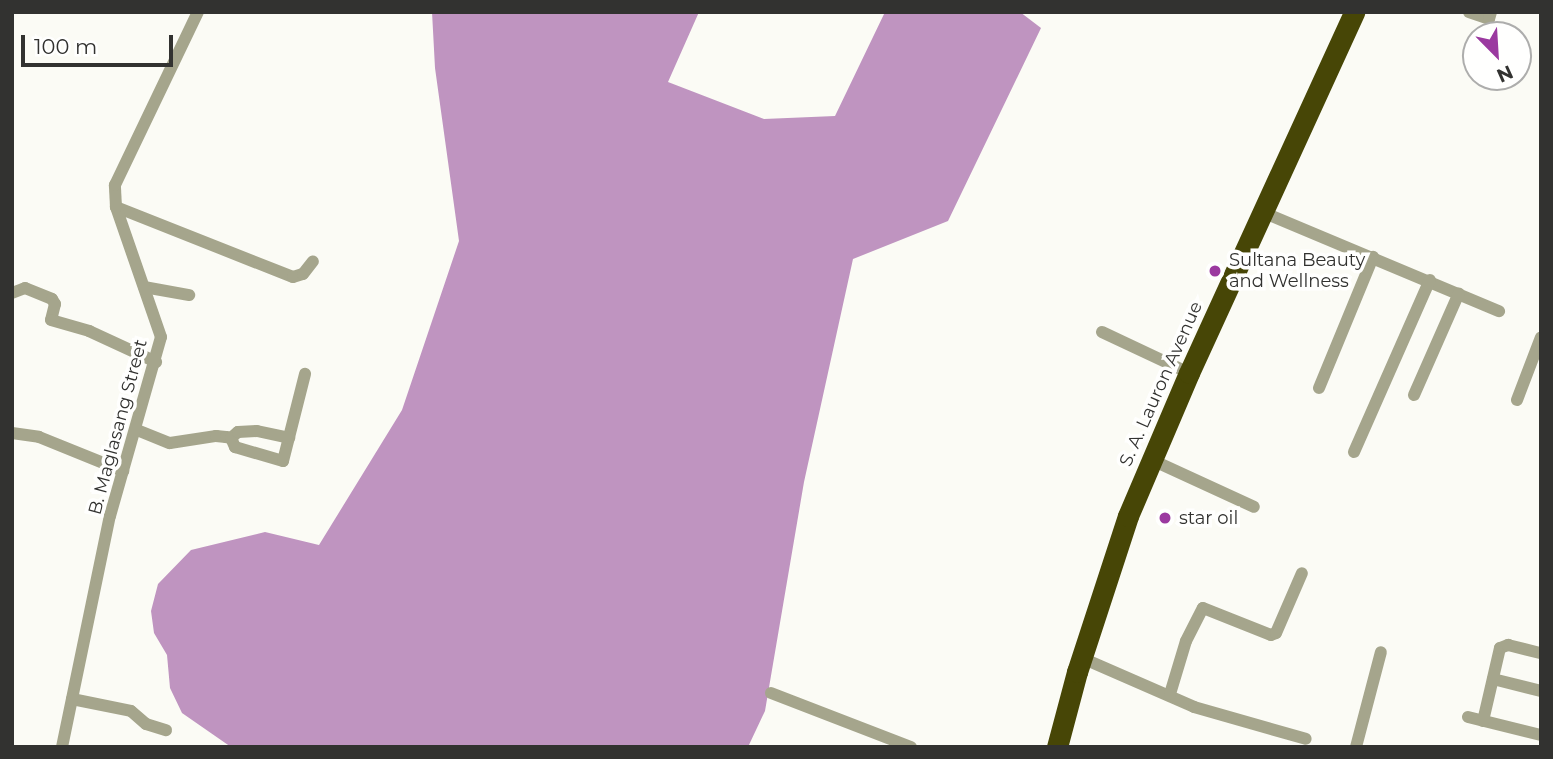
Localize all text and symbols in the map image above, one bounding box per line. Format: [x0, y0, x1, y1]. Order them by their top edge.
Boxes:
scale bar [24, 21, 177, 65]
north arrow [1462, 21, 1532, 91]
text: 100 m [34, 34, 97, 59]
text: N [1493, 60, 1517, 87]
place label: Sultana Beauty and Wellness [1229, 250, 1365, 292]
marker: Sultana Beauty and Wellness [1207, 263, 1223, 279]
street label: S. A. Lauron Avenue [1115, 298, 1207, 470]
street label: B. Maglasang Street [84, 337, 152, 517]
place label: star oil [1179, 507, 1238, 529]
marker: star oil [1157, 510, 1173, 526]

